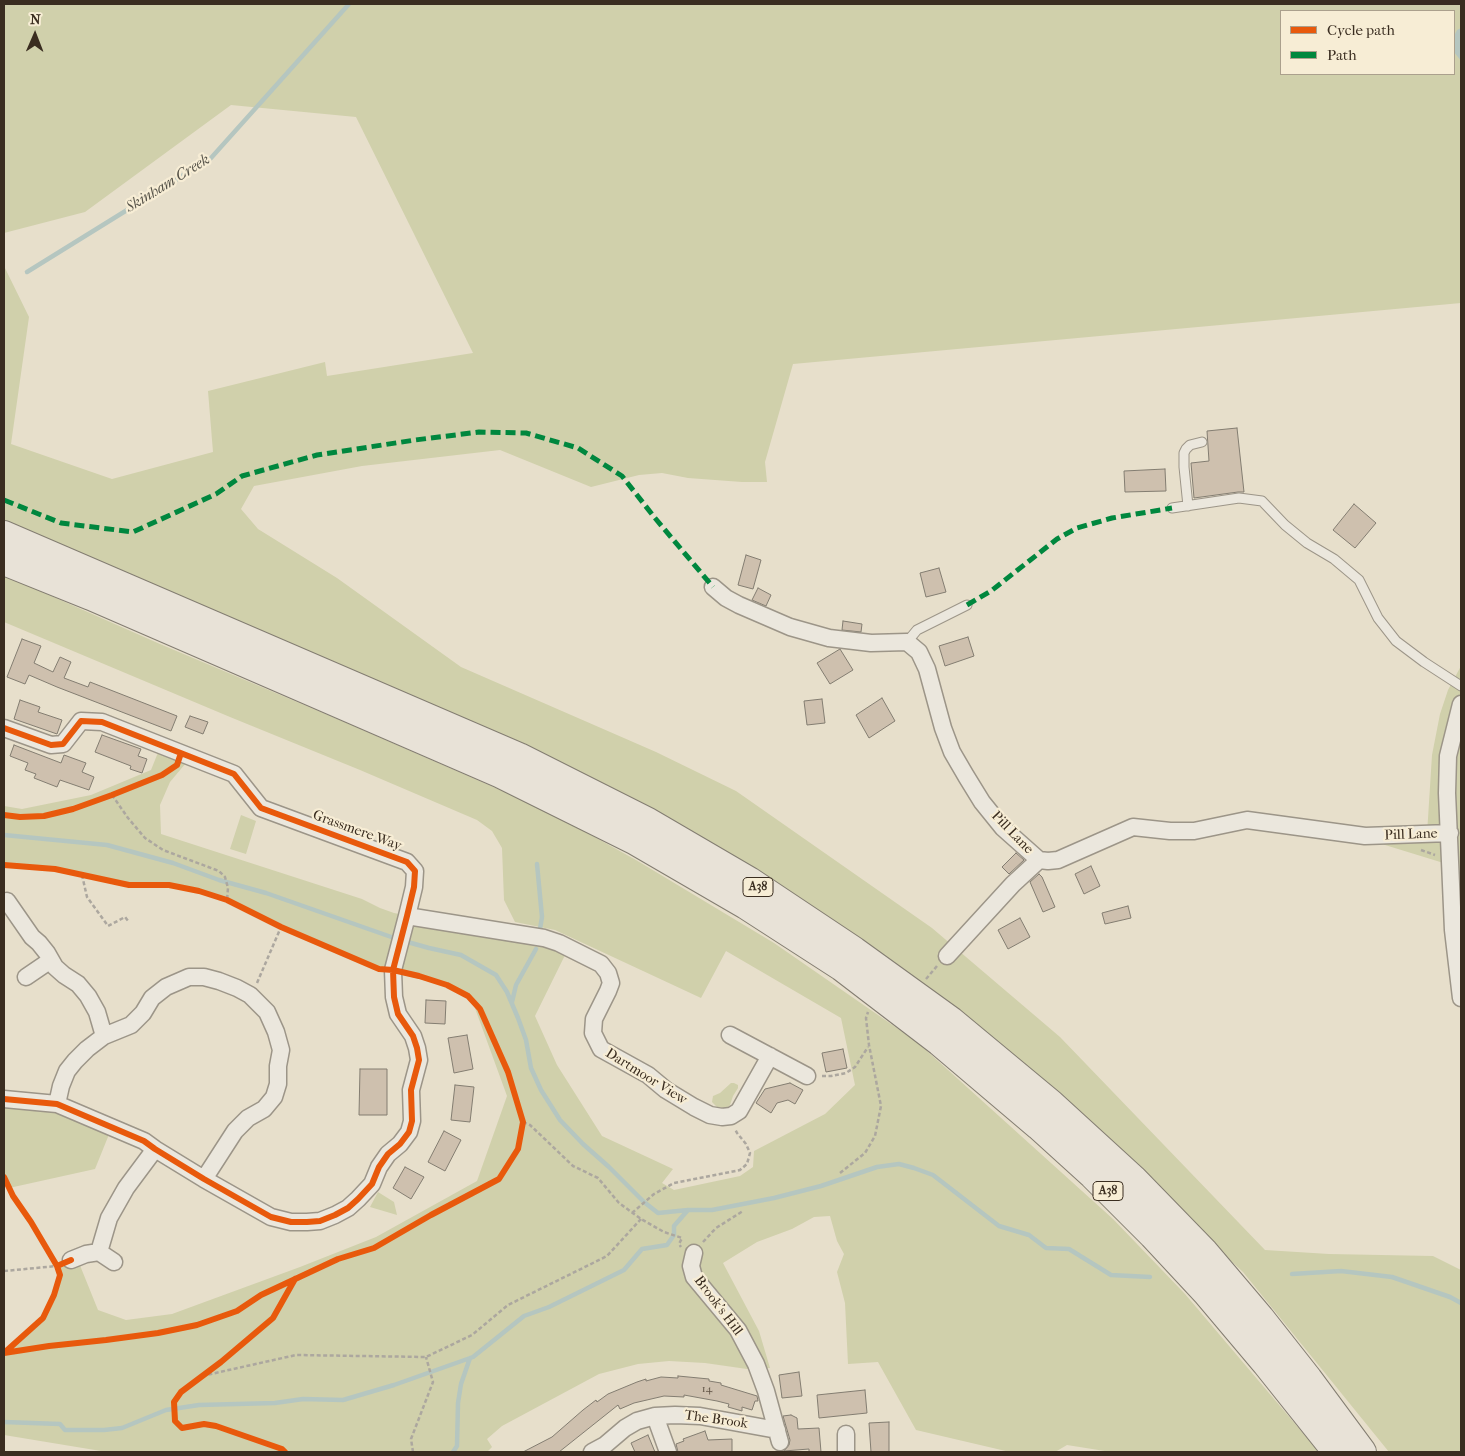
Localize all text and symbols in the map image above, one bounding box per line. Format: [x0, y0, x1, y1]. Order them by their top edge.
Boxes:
north arrow [10, 10, 60, 60]
legend [1280, 10, 1455, 75]
text: N [30, 11, 41, 28]
text: Cycle path [1327, 21, 1395, 39]
text: Path [1327, 46, 1357, 64]
water label: Skinham Creek [123, 151, 213, 217]
street label: Grassmere Way [310, 807, 404, 855]
street label: Pill Lane [987, 808, 1037, 858]
street label: Pill Lane [1384, 826, 1438, 844]
road number: A38 [743, 878, 773, 896]
street label: Dartmoor View [602, 1045, 690, 1109]
road number: A38 [1093, 1182, 1123, 1200]
street label: Brook's Hill [690, 1273, 746, 1339]
house number: 14 [702, 1382, 712, 1396]
street label: The Brook [683, 1407, 749, 1433]

